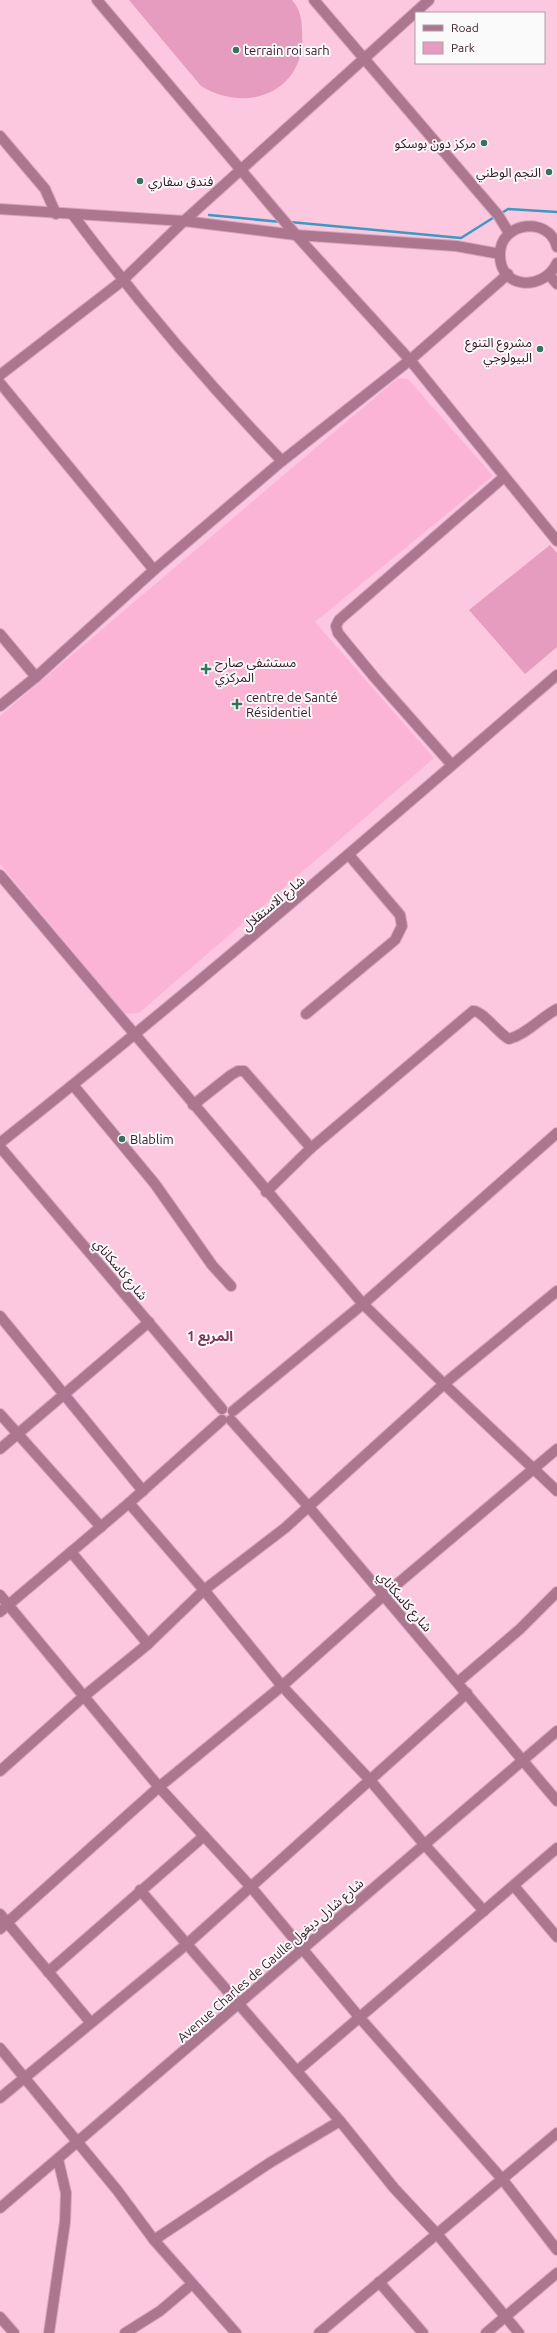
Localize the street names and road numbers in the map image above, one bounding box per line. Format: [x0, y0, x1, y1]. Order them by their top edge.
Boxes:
street label: شارع الاستقلال [239, 873, 310, 936]
street label: شارع كاسكاناي [88, 1236, 151, 1305]
street label: شارع كاسكاناي [372, 1568, 435, 1637]
street label: Avenue Charles de Gaulle شارع شارل ديغول [174, 1875, 368, 2048]

